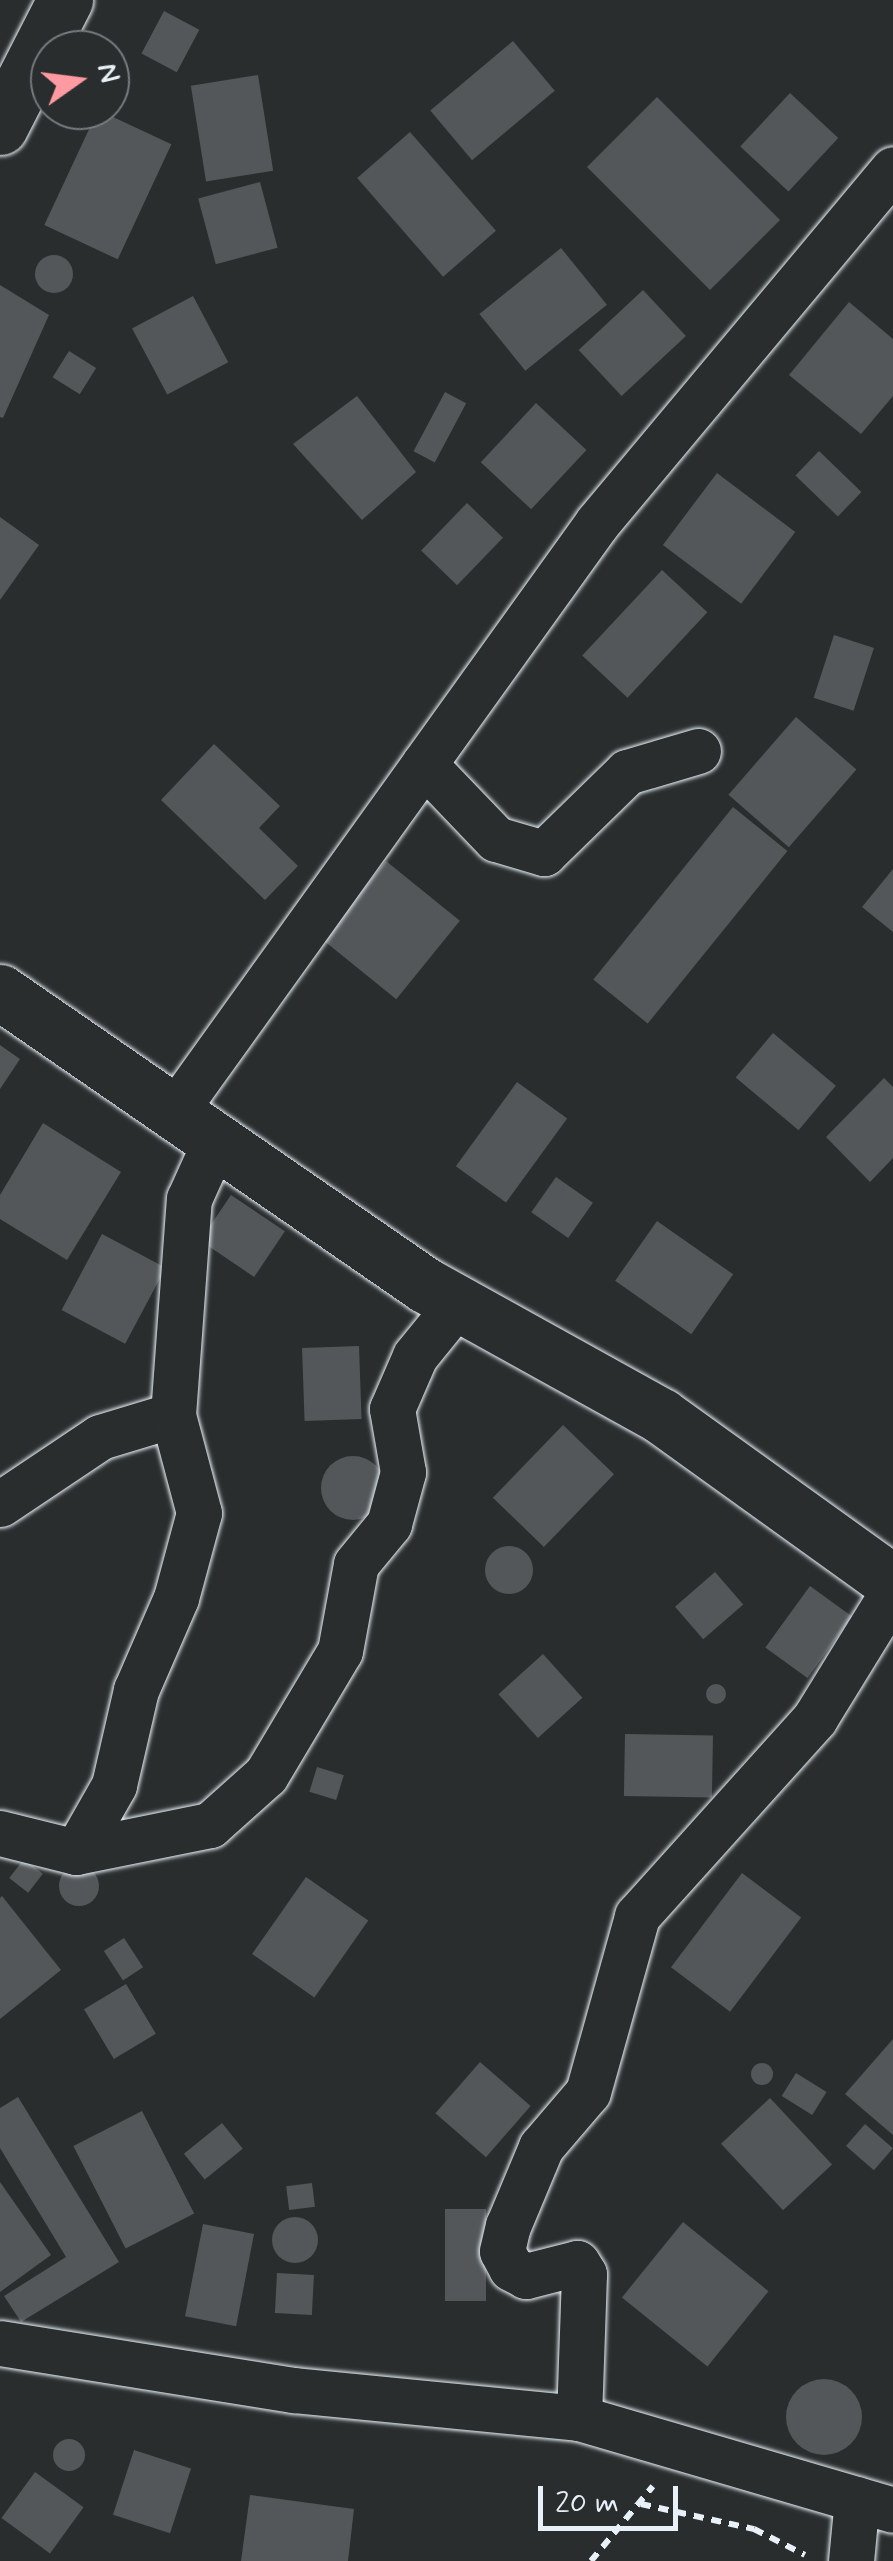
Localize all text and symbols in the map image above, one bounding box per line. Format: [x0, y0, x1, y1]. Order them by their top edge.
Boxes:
north arrow [30, 30, 130, 130]
text: N [87, 60, 128, 87]
scale bar [543, 2466, 683, 2528]
text: 20 m [555, 2484, 619, 2523]

